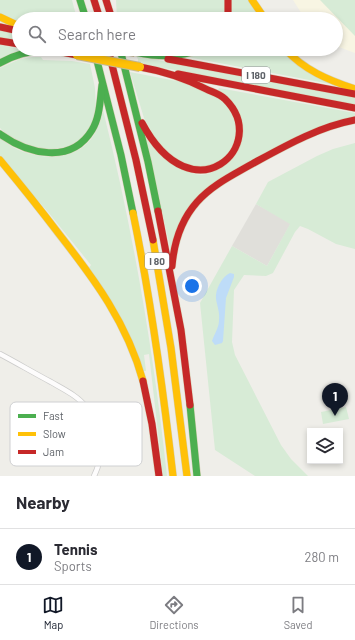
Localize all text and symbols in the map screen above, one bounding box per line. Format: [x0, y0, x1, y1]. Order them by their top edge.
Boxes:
search box [12, 12, 343, 56]
icon: search [26, 23, 48, 45]
text: Search here [58, 25, 136, 43]
road number: I 180 [242, 67, 270, 83]
road number: I 80 [145, 253, 169, 269]
your location [182, 276, 202, 296]
pin: 1 [322, 383, 348, 416]
legend [10, 402, 142, 466]
text: Fast [43, 409, 64, 422]
text: Slow [43, 427, 66, 440]
map controls [307, 428, 343, 464]
button: layers [307, 428, 343, 464]
text: Jam [43, 445, 64, 458]
text: Nearby [16, 492, 70, 512]
text: Tennis [54, 540, 97, 558]
text: 1 [27, 549, 31, 565]
text: 280 m [305, 549, 339, 565]
text: Sports [54, 558, 92, 574]
tab: Map [42, 594, 64, 631]
tab: Directions [149, 594, 199, 631]
tab: Saved [284, 594, 313, 631]

